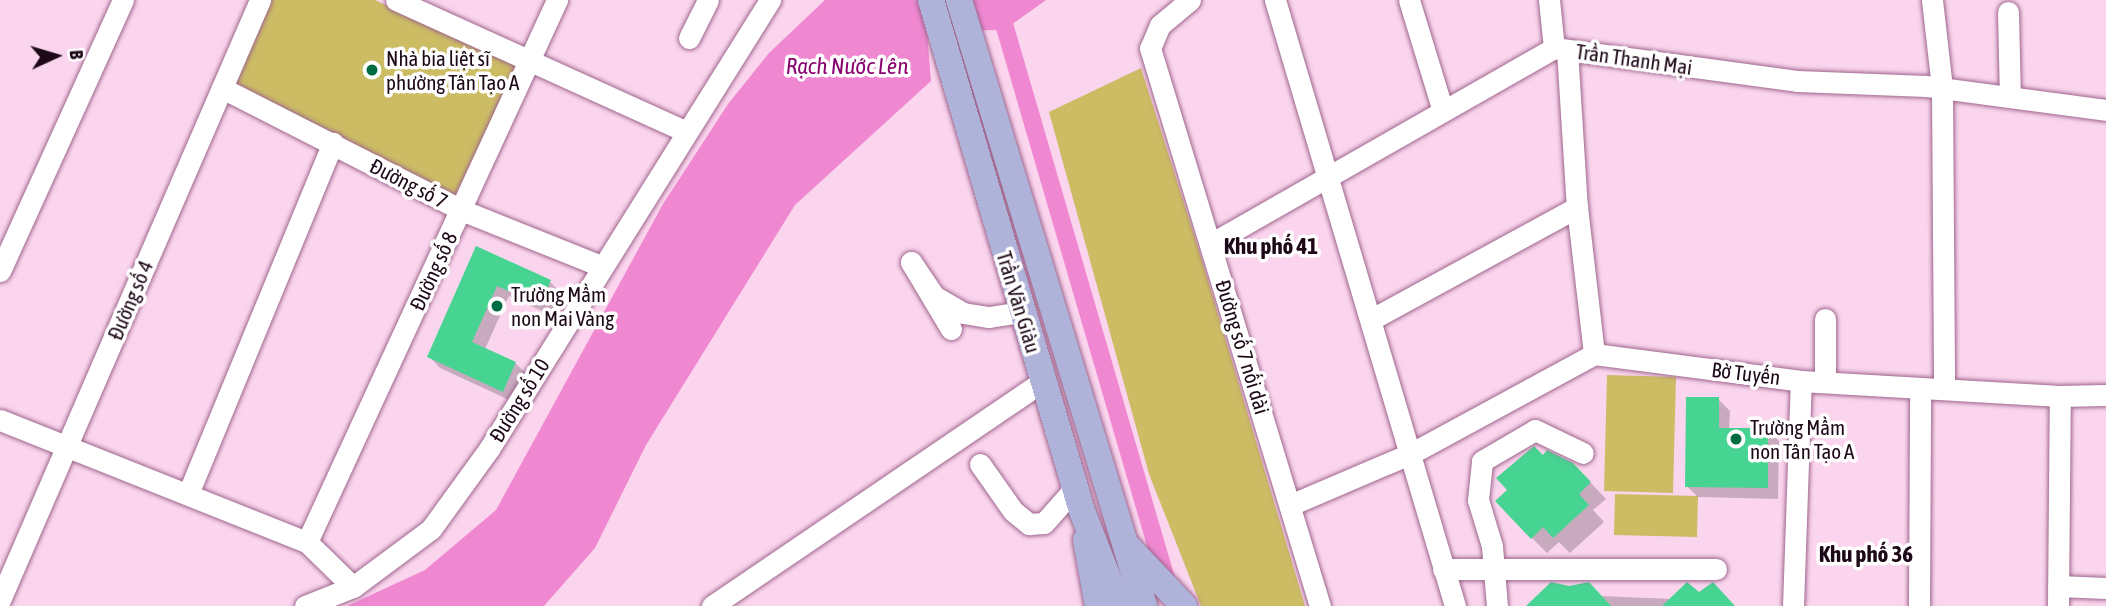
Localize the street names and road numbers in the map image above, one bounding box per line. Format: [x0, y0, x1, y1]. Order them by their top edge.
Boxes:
street label: Trần Thanh Mại [1574, 38, 1694, 80]
street label: Đường số 7 [366, 153, 452, 213]
street label: Đường số 8 [404, 228, 462, 314]
street label: Trần Văn Giàu [992, 248, 1046, 356]
street label: Đường số 4 [102, 256, 158, 344]
street label: Đường số 7 nối dài [1211, 277, 1275, 417]
street label: Đường số 10 [483, 354, 555, 446]
street label: Bờ Tuyến [1710, 356, 1782, 390]

